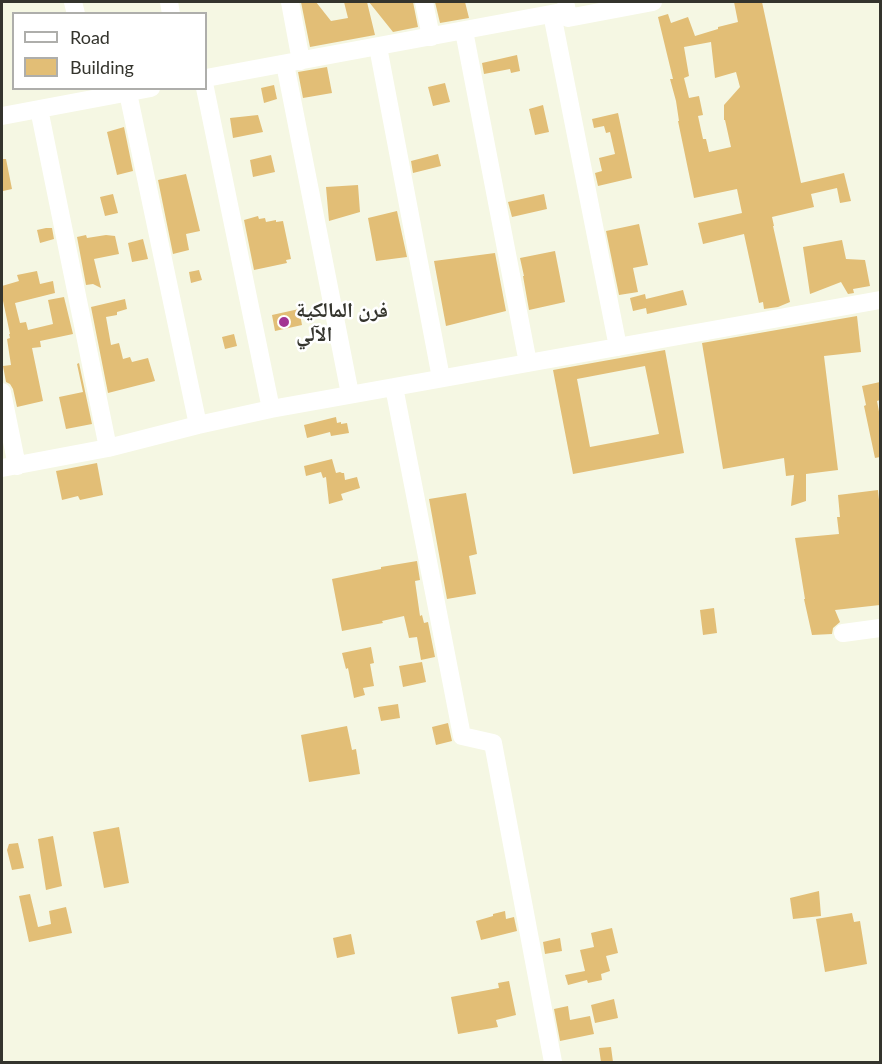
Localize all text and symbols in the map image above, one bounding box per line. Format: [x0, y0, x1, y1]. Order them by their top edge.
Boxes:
legend [12, 12, 207, 90]
text: Road [70, 26, 110, 48]
text: Building [70, 56, 134, 78]
place label: فرن المالكية الآلي [296, 297, 388, 347]
marker: فرن المالكية الآلي [277, 315, 291, 329]

